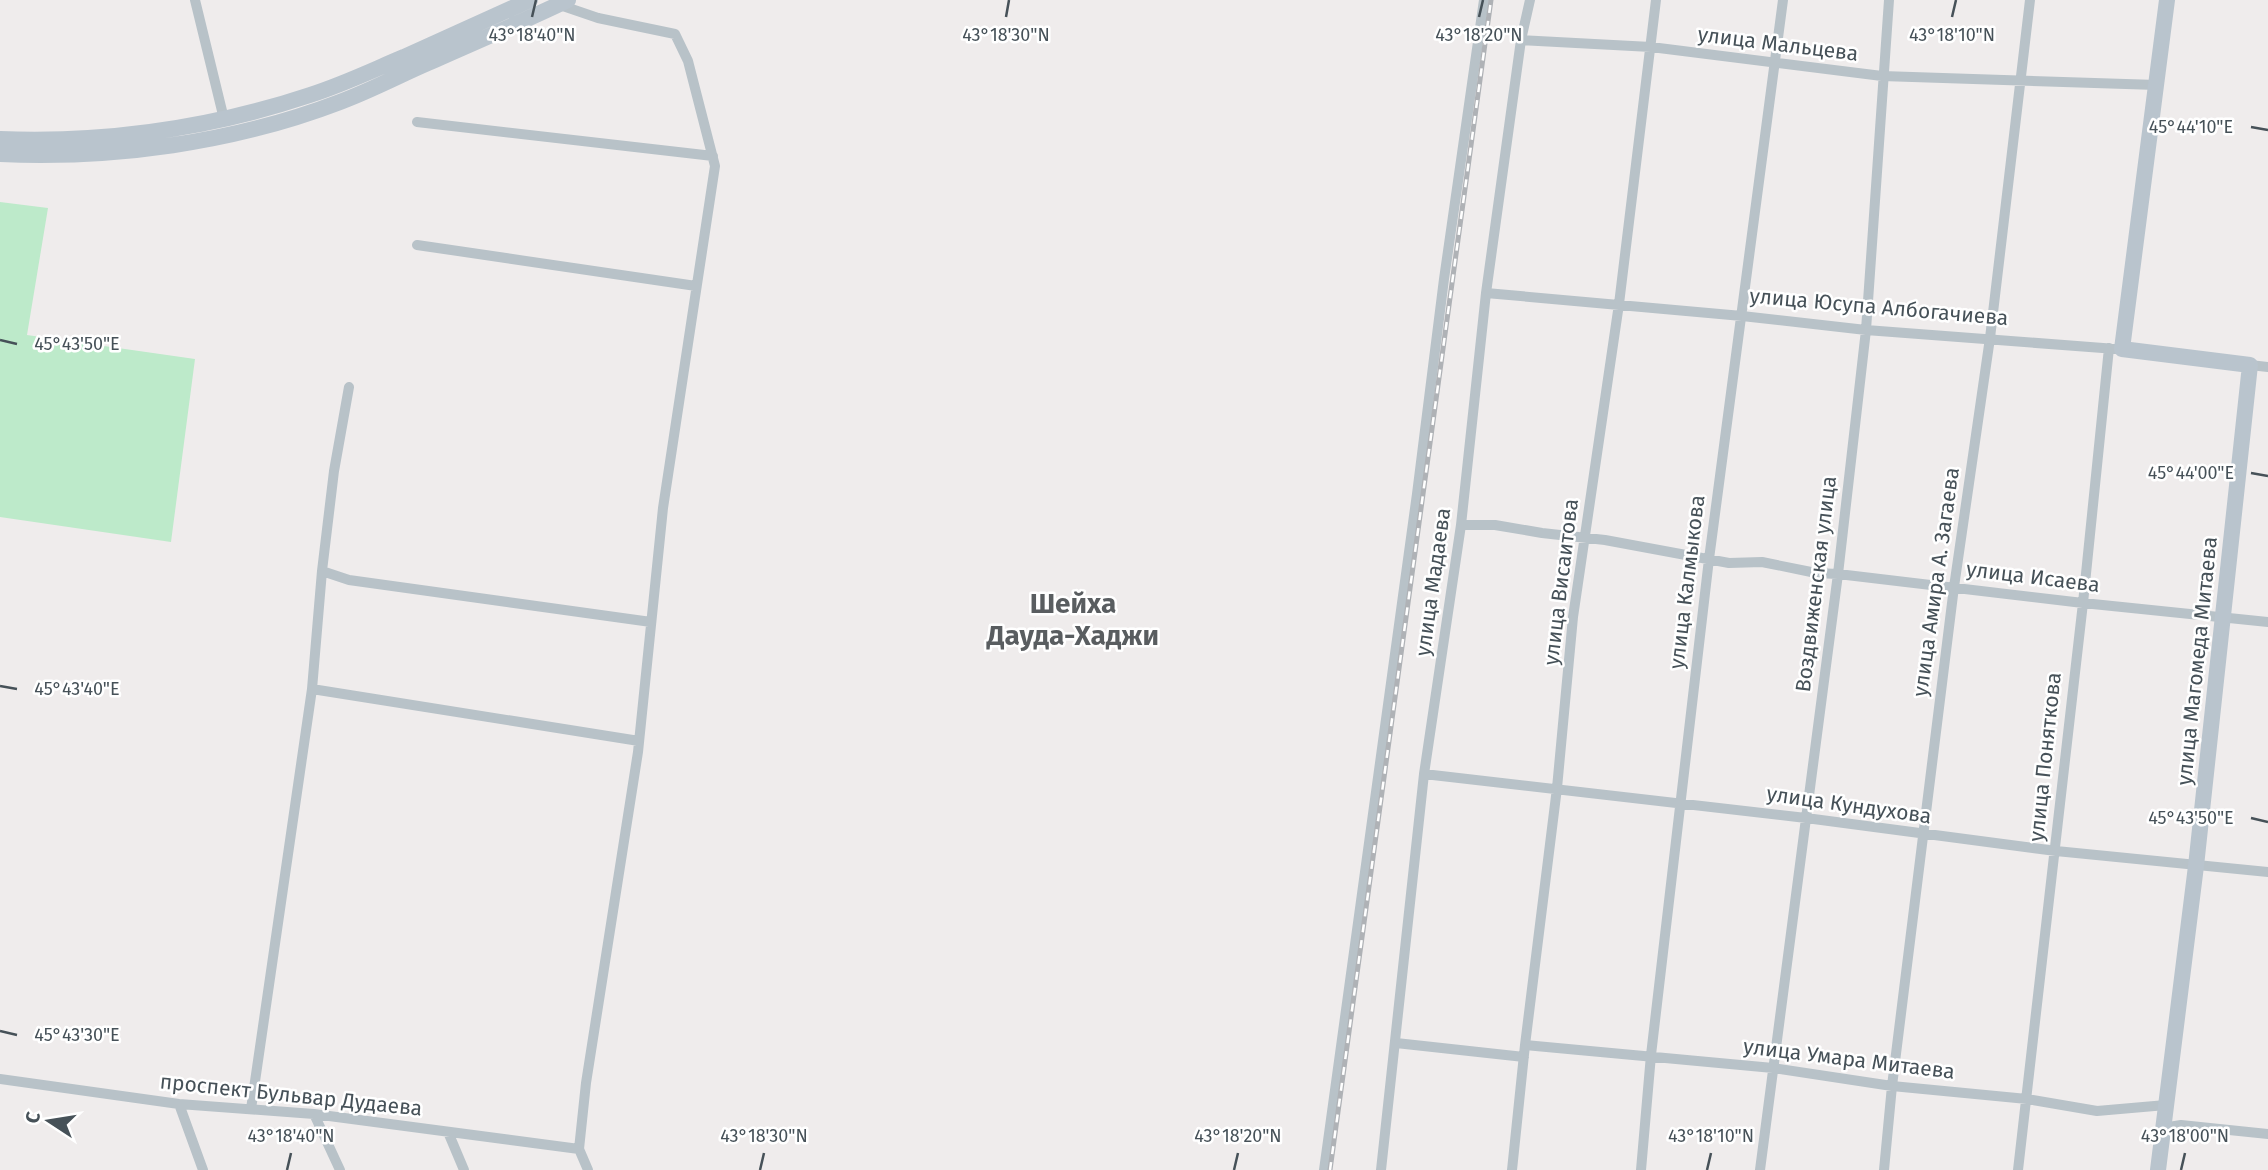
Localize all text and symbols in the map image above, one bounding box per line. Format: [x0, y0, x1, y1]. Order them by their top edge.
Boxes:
street label: улица Мальцева [1696, 21, 1860, 67]
text: 43°18'40"N [488, 24, 576, 46]
text: 43°18'30"N [962, 24, 1050, 46]
text: 43°18'20"N [1435, 24, 1523, 46]
text: 43°18'10"N [1909, 24, 1995, 46]
text: 45°44'10"E [2149, 116, 2233, 138]
street label: улица Юсупа Албогачиева [1749, 283, 2009, 331]
text: 45°43'50"E [34, 333, 120, 355]
text: 45°44'00"E [2148, 462, 2234, 484]
street label: улица Амира А. Загаева [1907, 466, 1965, 698]
street label: Воздвиженская улица [1790, 474, 1842, 694]
street label: улица Калмыкова [1663, 493, 1711, 671]
street label: улица Висаитова [1538, 497, 1584, 667]
street label: улица Мадаева [1410, 506, 1456, 658]
street label: улица Магомеда Митаева [2171, 535, 2223, 787]
street label: улица Исаева [1965, 556, 2101, 598]
district label: Шейха Дауда-Хаджи [986, 587, 1159, 652]
street label: улица Поняткова [2023, 671, 2067, 843]
text: 45°43'40"E [34, 678, 120, 700]
street label: улица Кундухова [1765, 781, 1933, 829]
text: 45°43'50"E [2148, 807, 2234, 829]
text: 45°43'30"E [34, 1024, 120, 1046]
street label: улица Умара Митаева [1742, 1033, 1956, 1085]
street label: проспект Бульвар Дудаева [159, 1068, 423, 1122]
north arrow [14, 1086, 84, 1156]
text: С [20, 1110, 45, 1125]
text: 43°18'40"N [247, 1125, 335, 1147]
text: 43°18'30"N [720, 1125, 808, 1147]
text: 43°18'20"N [1194, 1125, 1282, 1147]
text: 43°18'10"N [1668, 1125, 1754, 1147]
text: 43°18'00"N [2141, 1125, 2229, 1147]

